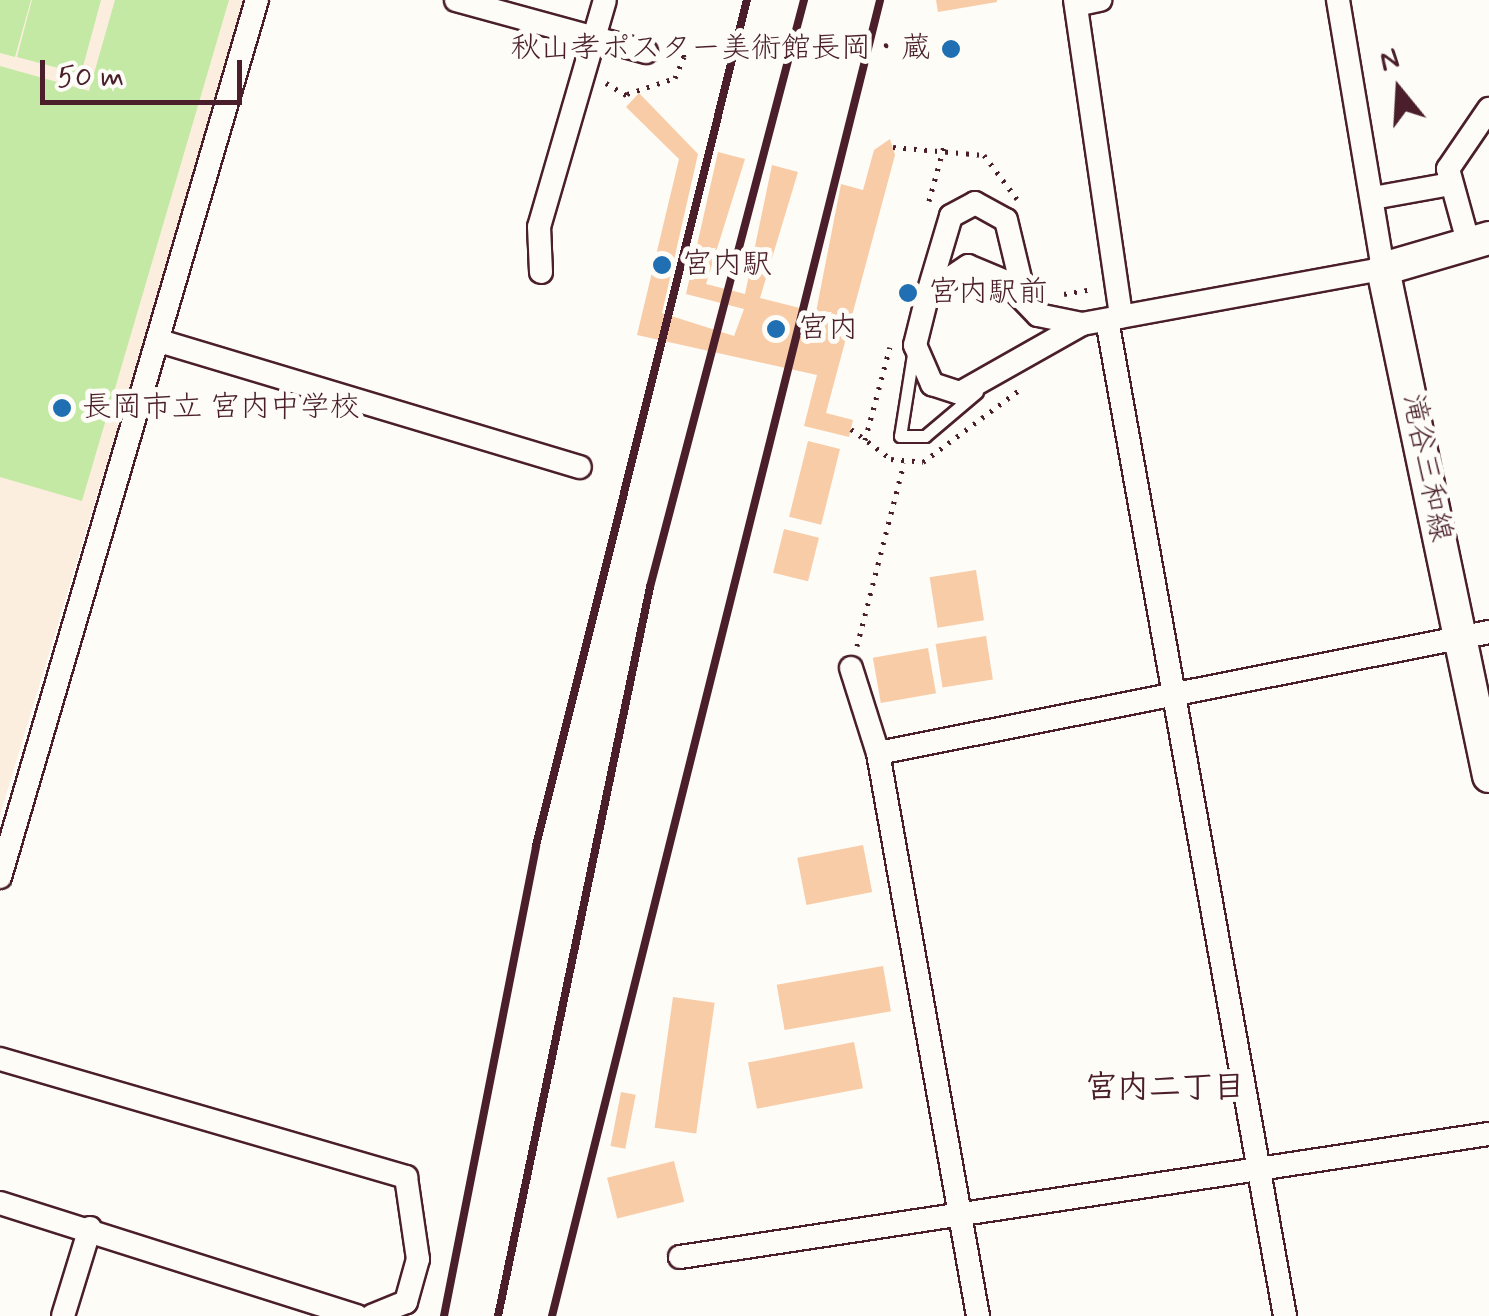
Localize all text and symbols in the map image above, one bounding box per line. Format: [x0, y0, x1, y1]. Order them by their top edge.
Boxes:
place label: 秋山孝ポスター美術館長岡・蔵 [511, 31, 931, 67]
marker: 秋山孝ポスター美術館長岡・蔵 [940, 38, 962, 60]
scale bar [45, 40, 248, 102]
north arrow [1349, 40, 1449, 140]
text: N [1375, 41, 1404, 81]
text: 50 m [57, 58, 124, 97]
place label: 宮内駅 [682, 247, 772, 283]
marker: 宮内駅 [651, 254, 673, 276]
place label: 宮内駅前 [928, 275, 1048, 311]
marker: 宮内駅前 [897, 282, 919, 304]
place label: 宮内 [798, 311, 858, 347]
marker: 宮内 [763, 316, 789, 342]
place label: 長岡市立 宮内中学校 [82, 390, 360, 426]
street label: 滝谷三和線 [1394, 391, 1458, 545]
marker: 長岡市立 宮内中学校 [51, 397, 73, 419]
district label: 宮内二丁目 [1085, 1069, 1245, 1107]

